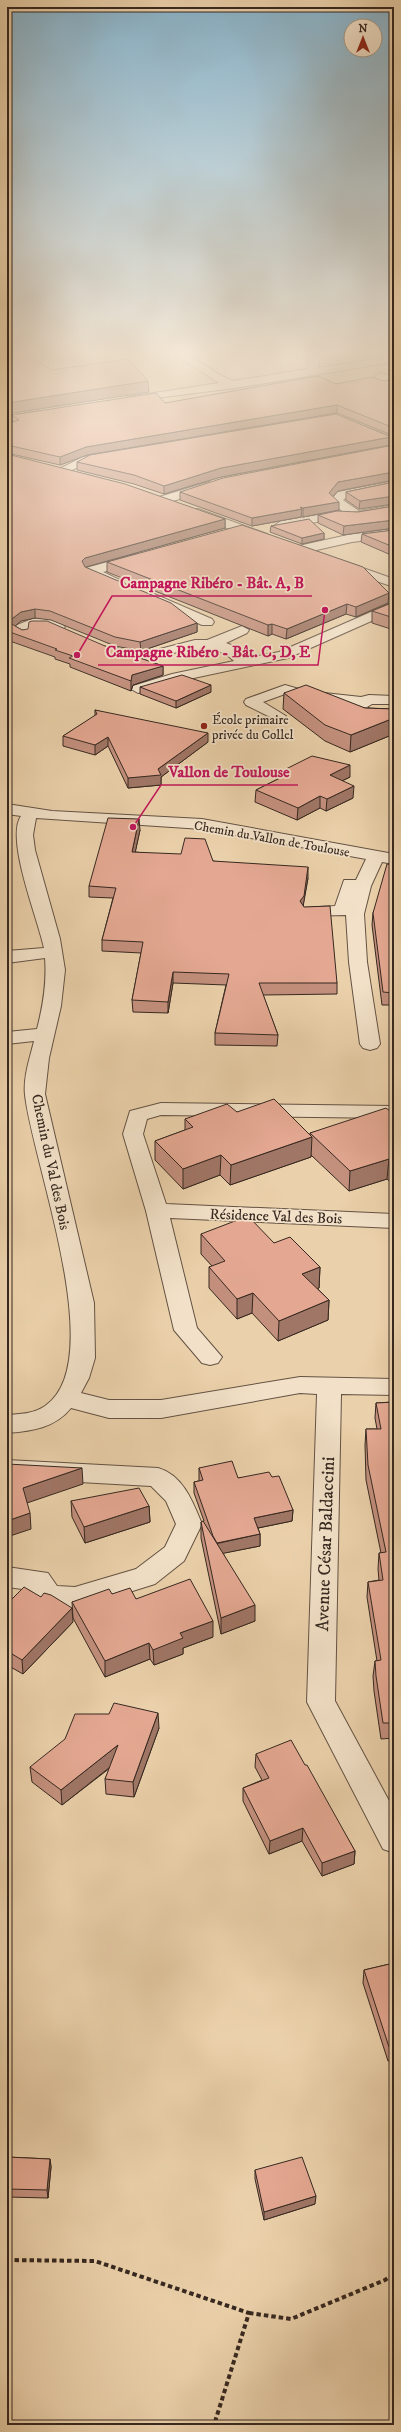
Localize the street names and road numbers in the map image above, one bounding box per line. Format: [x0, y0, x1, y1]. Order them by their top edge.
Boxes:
street label: Chemin du Vallon de Toulouse [193, 817, 351, 861]
street label: Chemin du Val des Bois [27, 1092, 74, 1232]
street label: Résidence Val des Bois [209, 1205, 343, 1228]
street label: Avenue César Baldaccini [312, 1456, 340, 1632]

